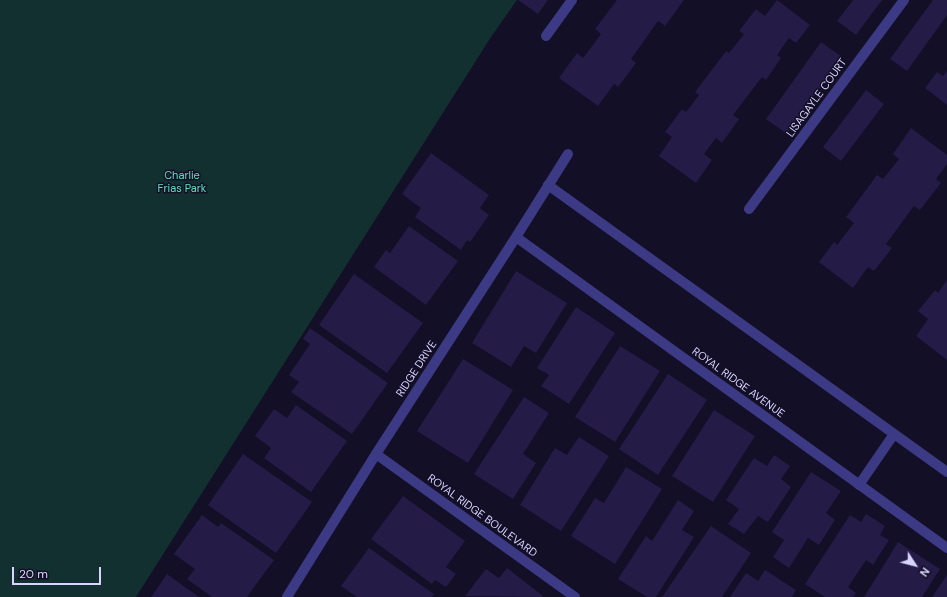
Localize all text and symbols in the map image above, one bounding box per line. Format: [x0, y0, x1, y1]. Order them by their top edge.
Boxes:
street label: LISAGAYLE COURT [784, 56, 850, 140]
park label: Charlie Frias Park [158, 169, 206, 195]
street label: RIDGE DRIVE [394, 338, 440, 400]
street label: ROYAL RIDGE AVENUE [689, 345, 787, 421]
street label: ROYAL RIDGE BOULEVARD [425, 472, 539, 560]
north arrow [895, 545, 935, 585]
scale bar [14, 559, 103, 585]
text: N [917, 565, 933, 579]
text: 20 m [19, 566, 48, 582]

